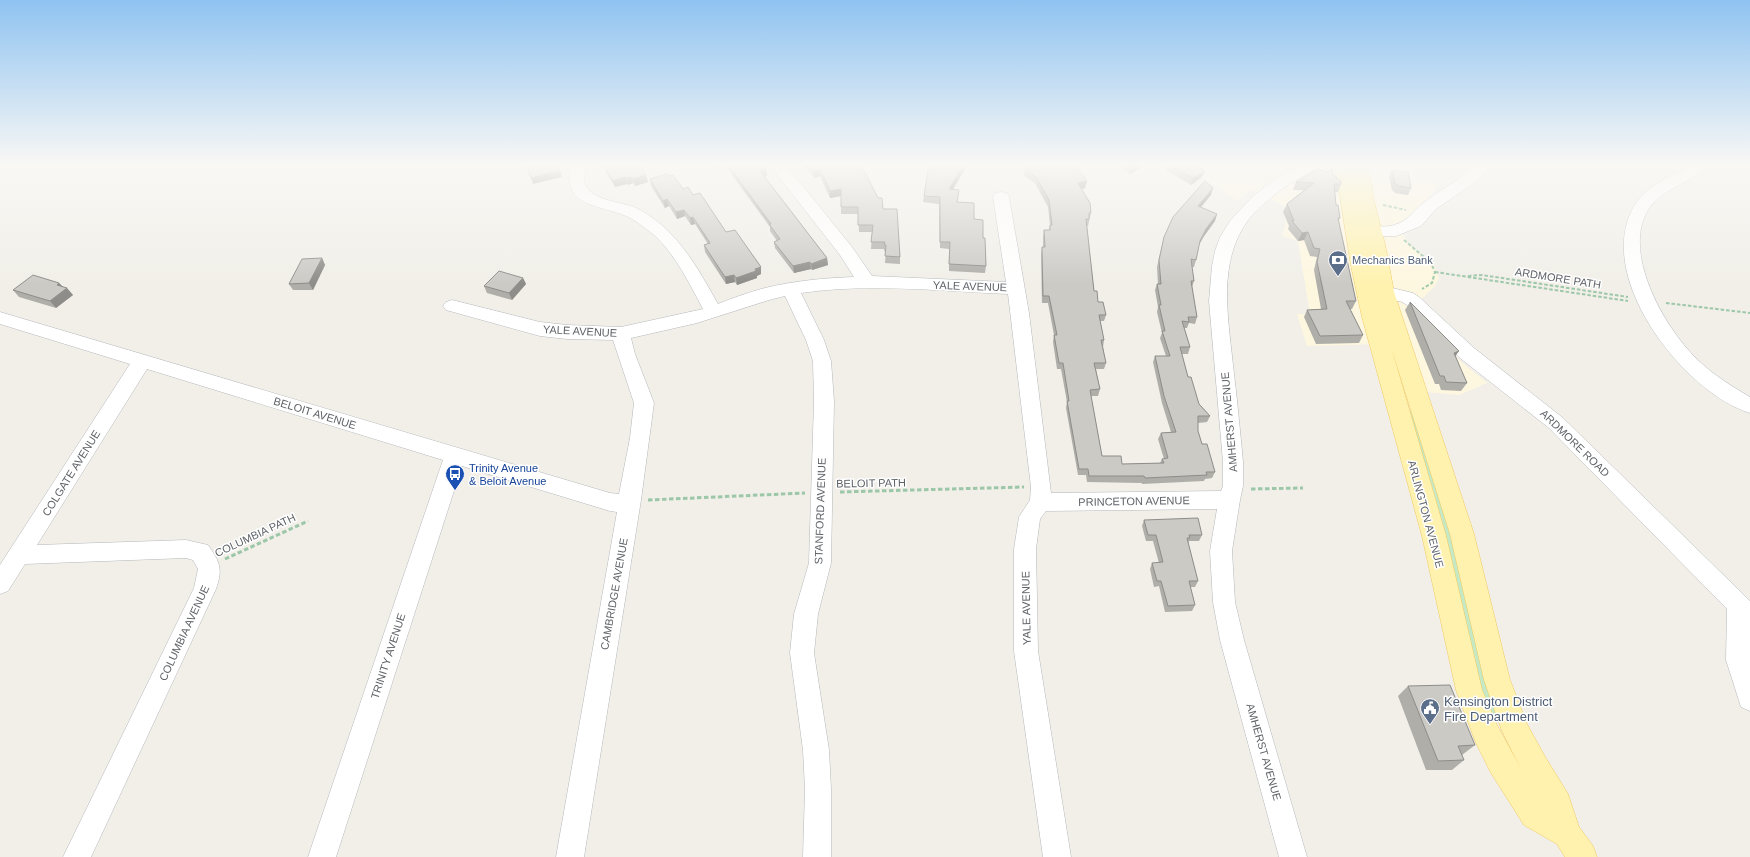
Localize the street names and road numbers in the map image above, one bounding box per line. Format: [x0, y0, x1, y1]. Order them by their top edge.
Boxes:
street label: ARDMORE PATH [1514, 265, 1602, 291]
street label: YALE AVENUE [933, 279, 1007, 293]
street label: YALE AVENUE [543, 323, 617, 339]
street label: AMHERST AVENUE [1219, 371, 1239, 473]
street label: BELOIT AVENUE [272, 395, 358, 431]
street label: ARDMORE ROAD [1538, 407, 1612, 479]
street label: COLGATE AVENUE [40, 428, 102, 518]
street label: STANFORD AVENUE [812, 458, 828, 564]
street label: ARLINGTON AVENUE [1406, 459, 1446, 569]
street label: BELOIT PATH [836, 476, 906, 490]
street label: PRINCETON AVENUE [1078, 494, 1190, 508]
street label: COLUMBIA PATH [213, 511, 297, 559]
street label: CAMBRIDGE AVENUE [598, 537, 630, 651]
street label: YALE AVENUE [1019, 571, 1033, 645]
street label: COLUMBIA AVENUE [157, 583, 211, 683]
street label: TRINITY AVENUE [368, 612, 408, 700]
street label: AMHERST AVENUE [1244, 702, 1284, 802]

